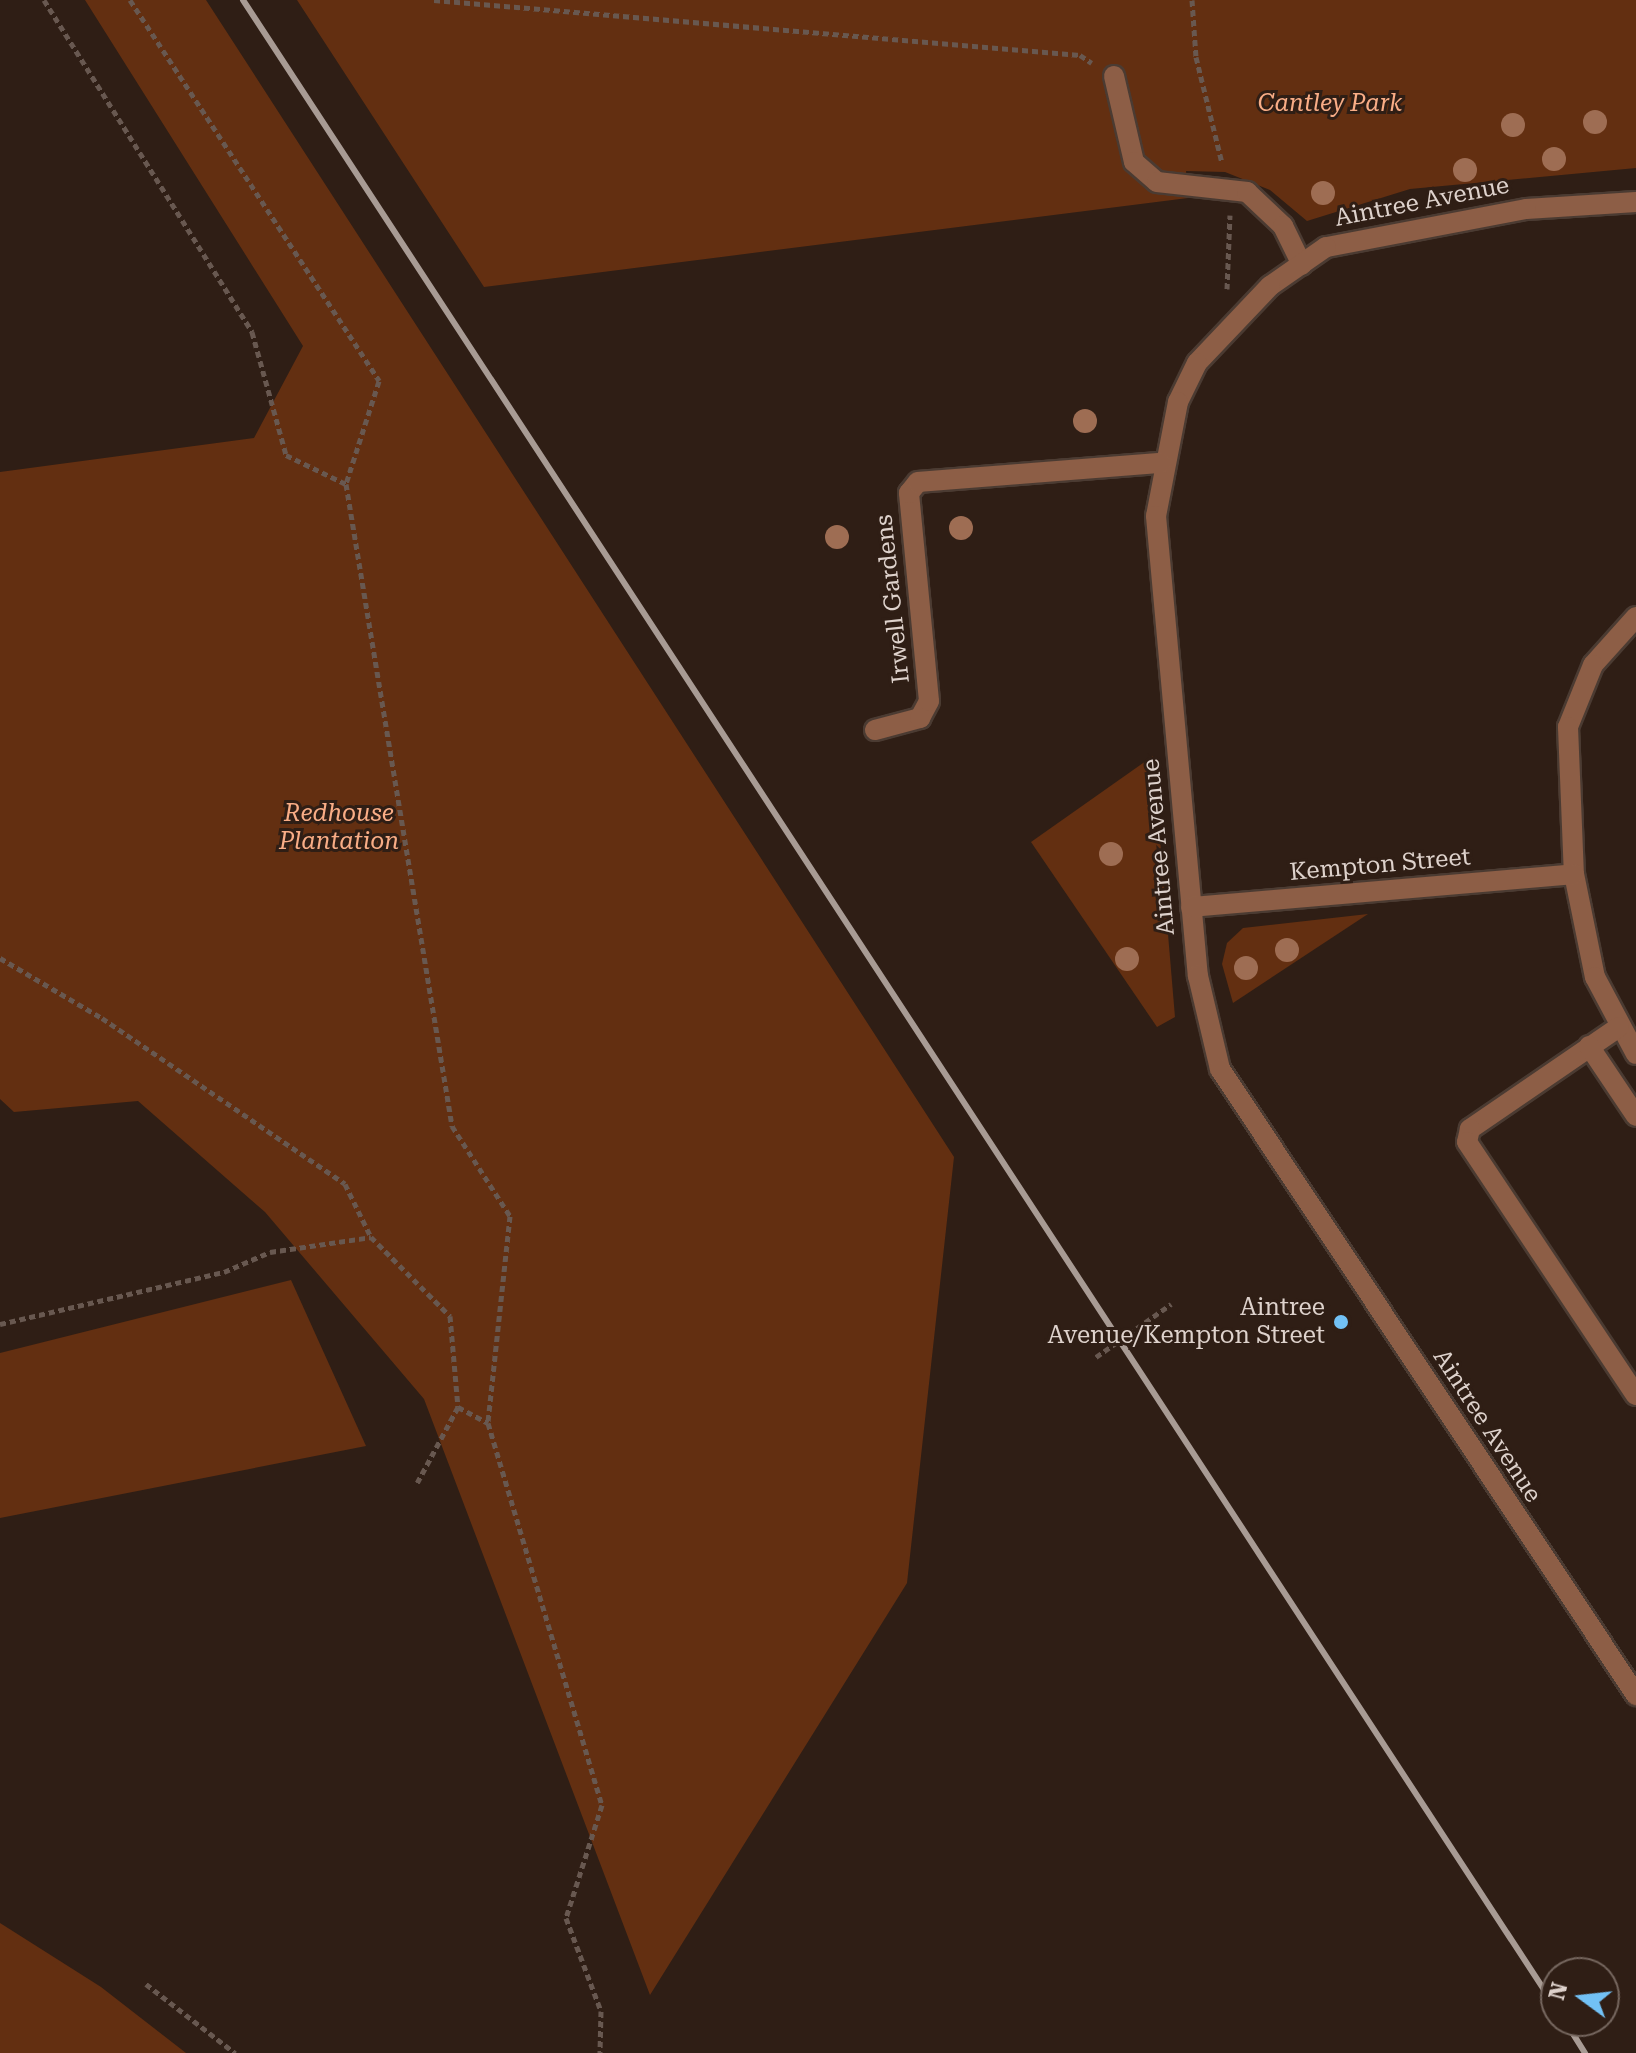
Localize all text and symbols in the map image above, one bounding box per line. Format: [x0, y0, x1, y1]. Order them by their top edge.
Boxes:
park label: Cantley Park [1258, 90, 1402, 118]
street label: Aintree Avenue [1332, 171, 1512, 233]
street label: Irwell Gardens [870, 513, 916, 685]
street label: Aintree Avenue [1137, 758, 1181, 936]
park label: Redhouse Plantation [279, 800, 399, 856]
street label: Kempton Street [1288, 843, 1472, 887]
place label: Aintree Avenue/Kempton Street [1047, 1294, 1325, 1350]
marker: Aintree Avenue/Kempton Street [1332, 1313, 1350, 1331]
street label: Aintree Avenue [1427, 1344, 1547, 1508]
north arrow [1540, 1957, 1620, 2037]
text: N [1544, 1980, 1573, 2003]

